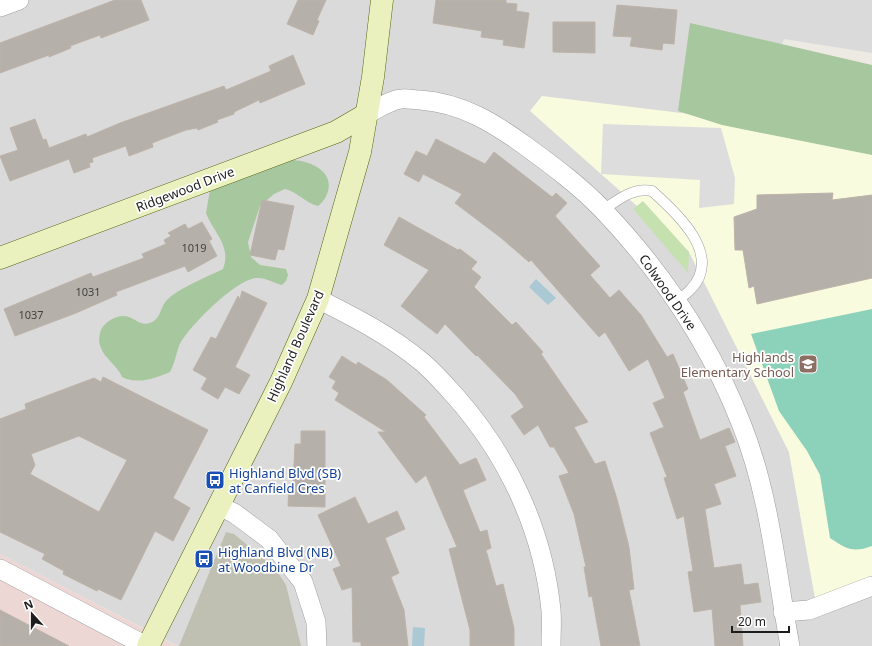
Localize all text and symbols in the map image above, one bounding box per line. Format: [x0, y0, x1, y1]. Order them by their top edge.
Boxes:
street label: Ridgewood Drive [133, 162, 237, 216]
house number: 1019 [181, 240, 207, 255]
street label: Colwood Drive [635, 250, 701, 334]
house number: 1031 [75, 284, 101, 299]
street label: Highland Boulevard [262, 287, 328, 405]
house number: 1037 [18, 307, 44, 322]
place label: Highlands Elementary School [681, 348, 794, 381]
school or university icon: Highlands Elementary School [797, 353, 819, 375]
place label: Highland Blvd (SB) at Canfield Cres [229, 464, 341, 497]
bus stop icon: Highland Blvd (SB) at Canfield Cres [204, 469, 226, 491]
place label: Highland Blvd (NB) at Woodbine Dr [218, 543, 333, 576]
bus stop icon: Highland Blvd (NB) at Woodbine Dr [193, 548, 215, 570]
north arrow [12, 594, 52, 634]
text: N [21, 596, 35, 613]
scale bar [732, 608, 789, 634]
text: 20 m [738, 613, 766, 630]

